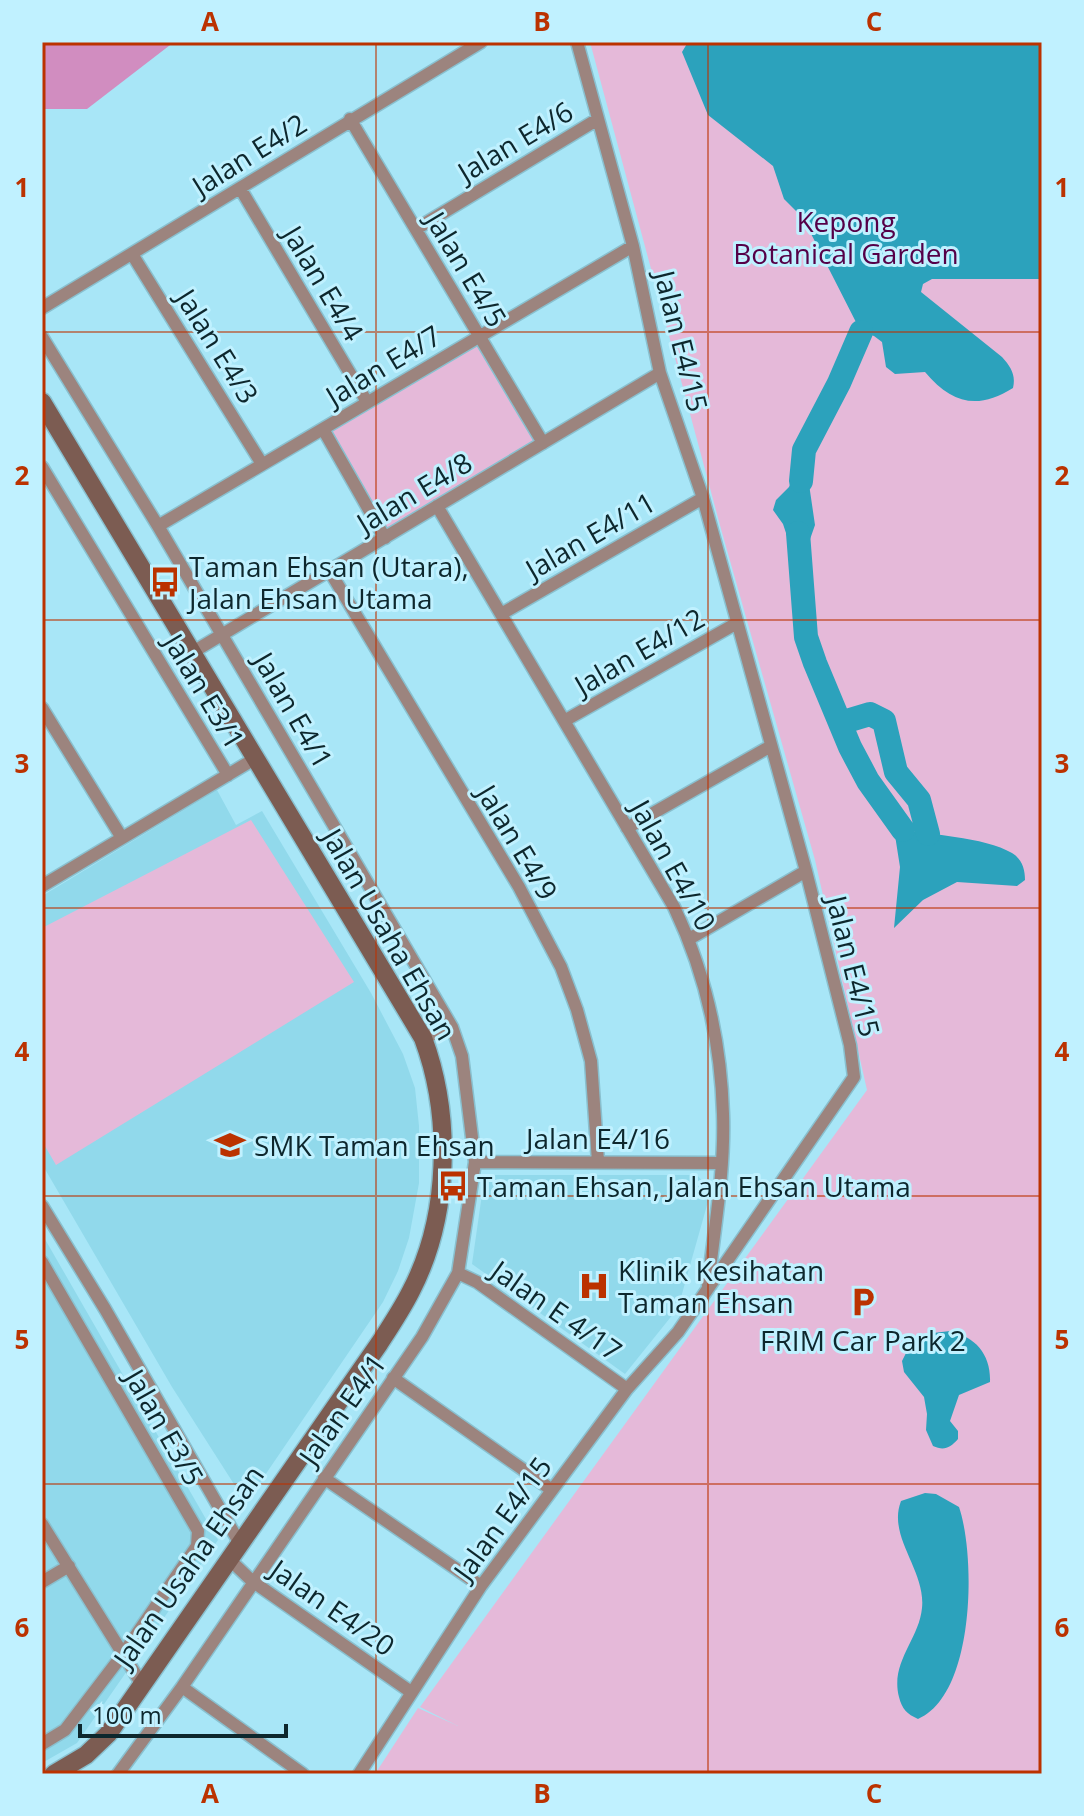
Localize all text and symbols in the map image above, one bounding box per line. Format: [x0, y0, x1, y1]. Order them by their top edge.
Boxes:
text: A [201, 3, 219, 39]
text: B [533, 3, 551, 39]
text: C [866, 3, 882, 39]
street label: Jalan E4/6 [448, 92, 580, 192]
street label: Jalan E4/2 [182, 104, 313, 206]
text: 1 [15, 169, 29, 205]
text: 1 [1055, 169, 1069, 205]
street label: Jalan E4/5 [416, 202, 516, 334]
park label: Kepong Botanical Garden [733, 202, 959, 272]
street label: Jalan E4/4 [273, 216, 373, 348]
street label: Jalan E4/15 [645, 264, 718, 415]
street label: Jalan E4/3 [166, 279, 268, 410]
street label: Jalan E4/7 [316, 316, 448, 416]
street label: Jalan E4/8 [347, 443, 479, 543]
text: 2 [15, 457, 30, 493]
text: 2 [1055, 457, 1070, 493]
street label: Jalan E4/11 [516, 483, 662, 589]
place label: Taman Ehsan (Utara), Jalan Ehsan Utama [186, 547, 469, 617]
bus stop icon: Taman Ehsan (Utara), Jalan Ehsan Utama [148, 565, 182, 599]
street label: Jalan E4/12 [565, 599, 711, 705]
street label: Jalan E3/1 [154, 624, 254, 756]
street label: Jalan E4/1 [244, 642, 342, 775]
text: 3 [15, 745, 29, 781]
text: 3 [1055, 745, 1069, 781]
street label: Jalan E4/9 [467, 775, 567, 907]
street label: Jalan E4/10 [621, 790, 726, 937]
street label: Jalan Usaha Ehsan [312, 819, 466, 1047]
street label: Jalan E4/15 [817, 889, 890, 1040]
text: 4 [15, 1033, 30, 1069]
text: 4 [1055, 1033, 1070, 1069]
street label: Jalan E4/16 [523, 1119, 670, 1157]
place label: SMK Taman Ehsan [254, 1126, 495, 1164]
school or university icon: SMK Taman Ehsan [213, 1128, 247, 1162]
place label: Taman Ehsan, Jalan Ehsan Utama [477, 1167, 911, 1205]
bus stop icon: Taman Ehsan, Jalan Ehsan Utama [436, 1169, 470, 1203]
street label: Jalan E 4/17 [482, 1249, 630, 1369]
place label: Klinik Kesihatan Taman Ehsan [618, 1251, 824, 1321]
hospital icon: Klinik Kesihatan Taman Ehsan [577, 1269, 611, 1303]
parking icon: FRIM Car Park 2 [846, 1285, 880, 1319]
text: 5 [15, 1321, 29, 1357]
place label: FRIM Car Park 2 [760, 1321, 966, 1359]
text: 5 [1055, 1321, 1069, 1357]
street label: Jalan E4/1 [288, 1346, 394, 1475]
street label: Jalan E3/5 [115, 1359, 213, 1492]
street label: Jalan E4/15 [443, 1449, 560, 1590]
street label: Jalan Usaha Ehsan [102, 1458, 272, 1677]
street label: Jalan E4/20 [261, 1548, 403, 1664]
text: 6 [15, 1609, 30, 1645]
text: 6 [1055, 1609, 1070, 1645]
scale bar [80, 1688, 286, 1738]
text: 100 m [92, 1698, 162, 1731]
text: A [201, 1775, 219, 1811]
text: B [533, 1775, 551, 1811]
text: C [866, 1775, 882, 1811]

